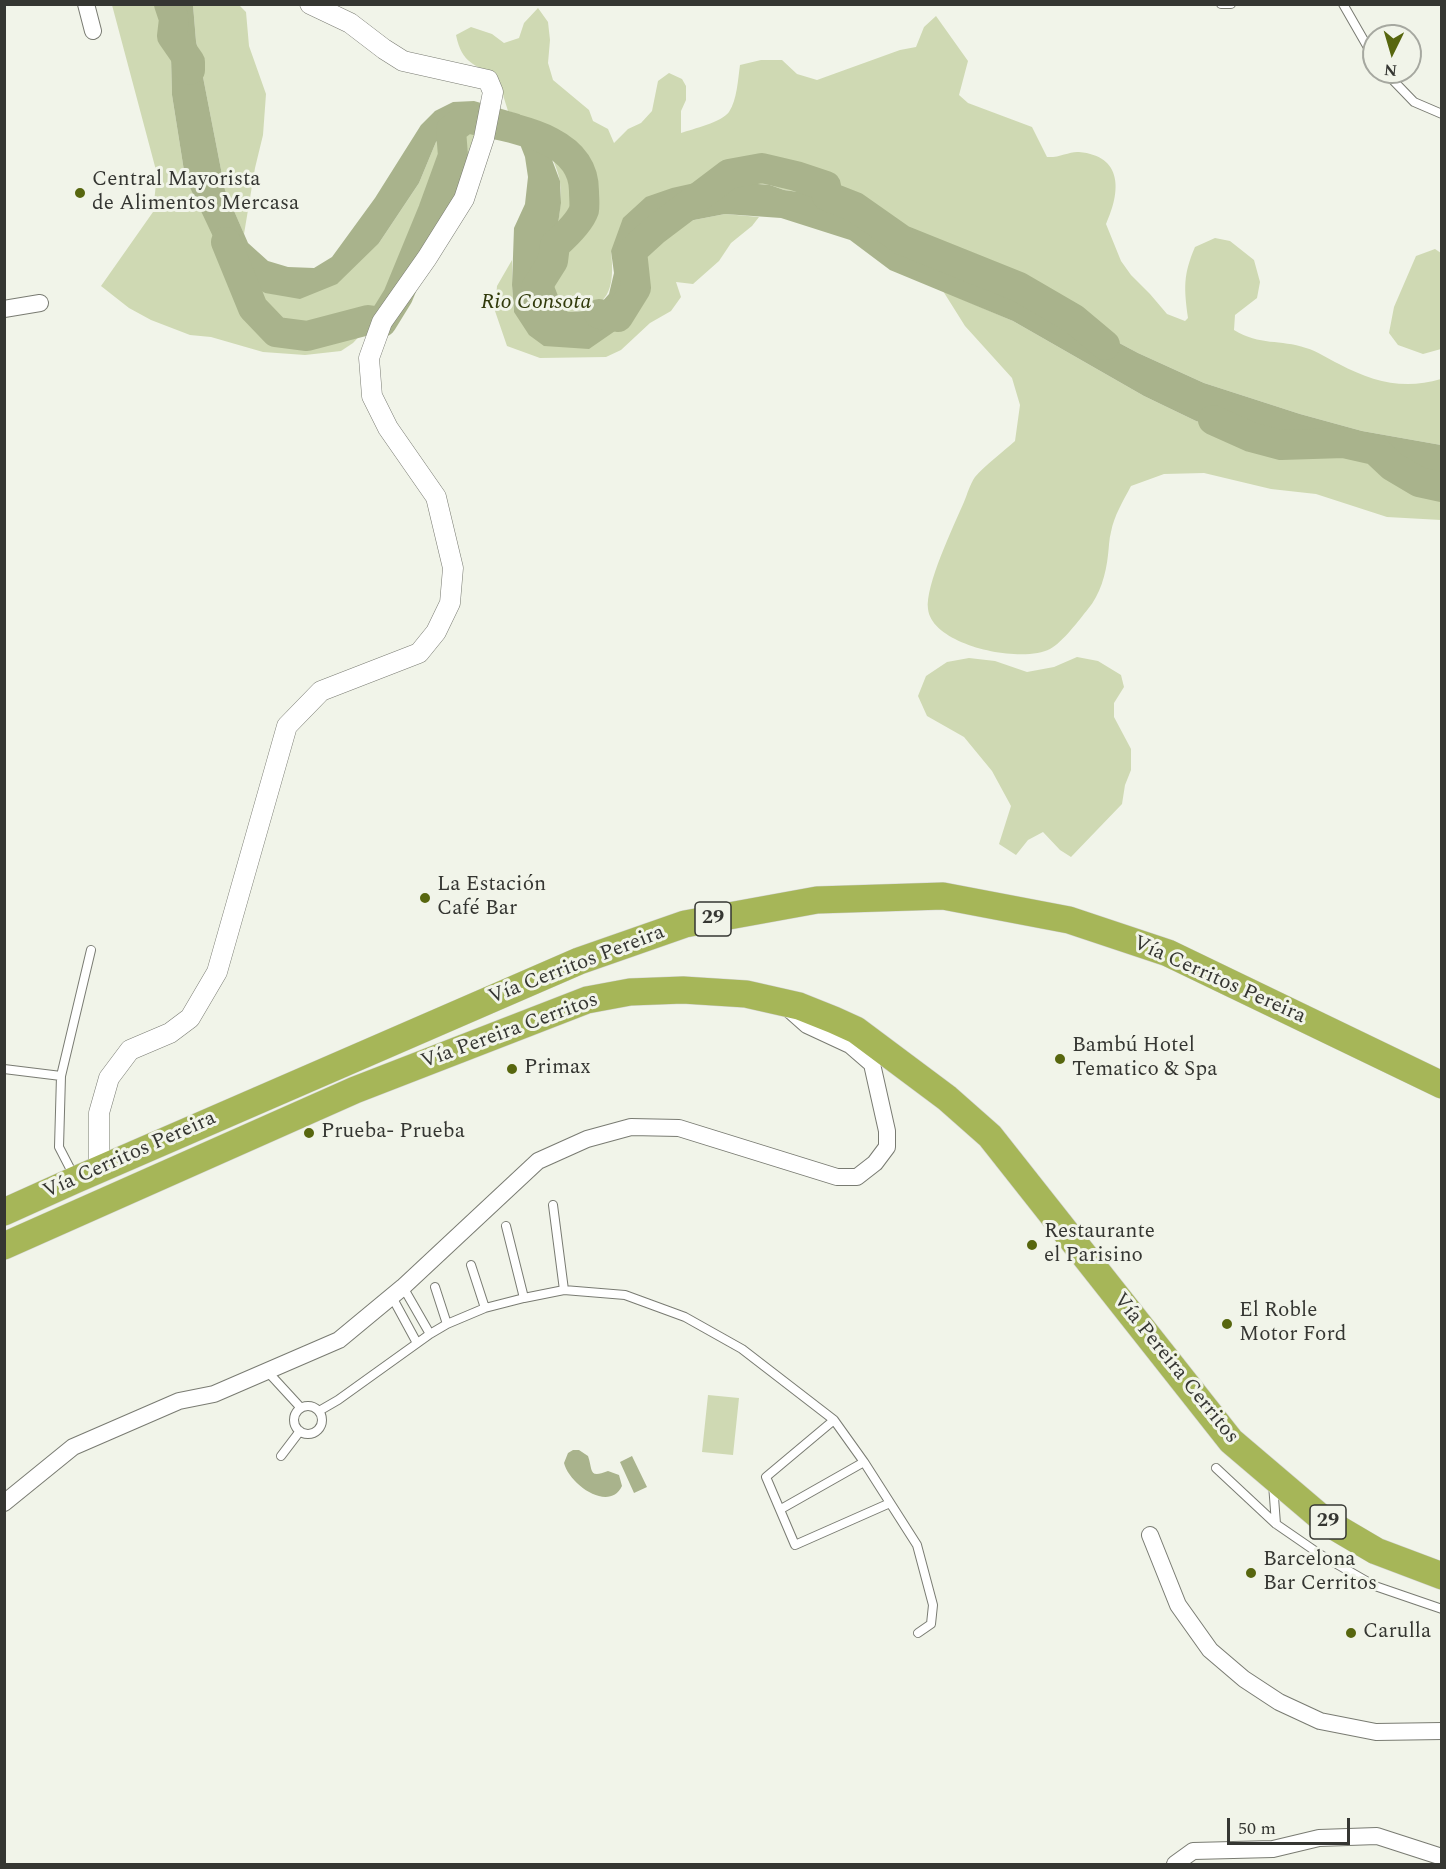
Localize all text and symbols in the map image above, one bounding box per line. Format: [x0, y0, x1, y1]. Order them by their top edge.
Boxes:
north arrow [1362, 24, 1422, 84]
text: N [1383, 57, 1398, 82]
place label: Central Mayorista de Alimentos Mercasa [92, 168, 299, 218]
marker: Central Mayorista de Alimentos Mercasa [73, 186, 87, 200]
water label: Rio Consota [481, 291, 591, 317]
place label: La Estación Café Bar [437, 873, 546, 923]
marker: La Estación Café Bar [418, 891, 432, 905]
road number: 29 [695, 902, 731, 936]
street label: Vía Cerritos Pereira [485, 921, 669, 1011]
street label: Vía Cerritos Pereira [1129, 932, 1309, 1030]
street label: Vía Pereira Cerritos [418, 988, 602, 1076]
place label: Bambú Hotel Tematico & Spa [1072, 1034, 1217, 1084]
marker: Bambú Hotel Tematico & Spa [1053, 1052, 1067, 1066]
place label: Primax [524, 1056, 591, 1082]
marker: Primax [505, 1062, 519, 1076]
street label: Vía Cerritos Pereira [40, 1107, 220, 1205]
place label: Prueba- Prueba [321, 1120, 465, 1146]
marker: Prueba- Prueba [302, 1126, 316, 1140]
place label: Restaurante el Parisino [1044, 1220, 1155, 1270]
marker: Restaurante el Parisino [1025, 1238, 1039, 1252]
street label: Vía Pereira Cerritos [1107, 1289, 1243, 1449]
place label: El Roble Motor Ford [1239, 1299, 1347, 1349]
marker: El Roble Motor Ford [1220, 1317, 1234, 1331]
road number: 29 [1310, 1505, 1346, 1539]
place label: Barcelona Bar Cerritos [1263, 1548, 1377, 1598]
marker: Barcelona Bar Cerritos [1244, 1566, 1258, 1580]
place label: Carulla [1363, 1620, 1431, 1646]
marker: Carulla [1344, 1626, 1358, 1640]
scale bar [1230, 1806, 1353, 1844]
text: 50 m [1238, 1815, 1276, 1842]

